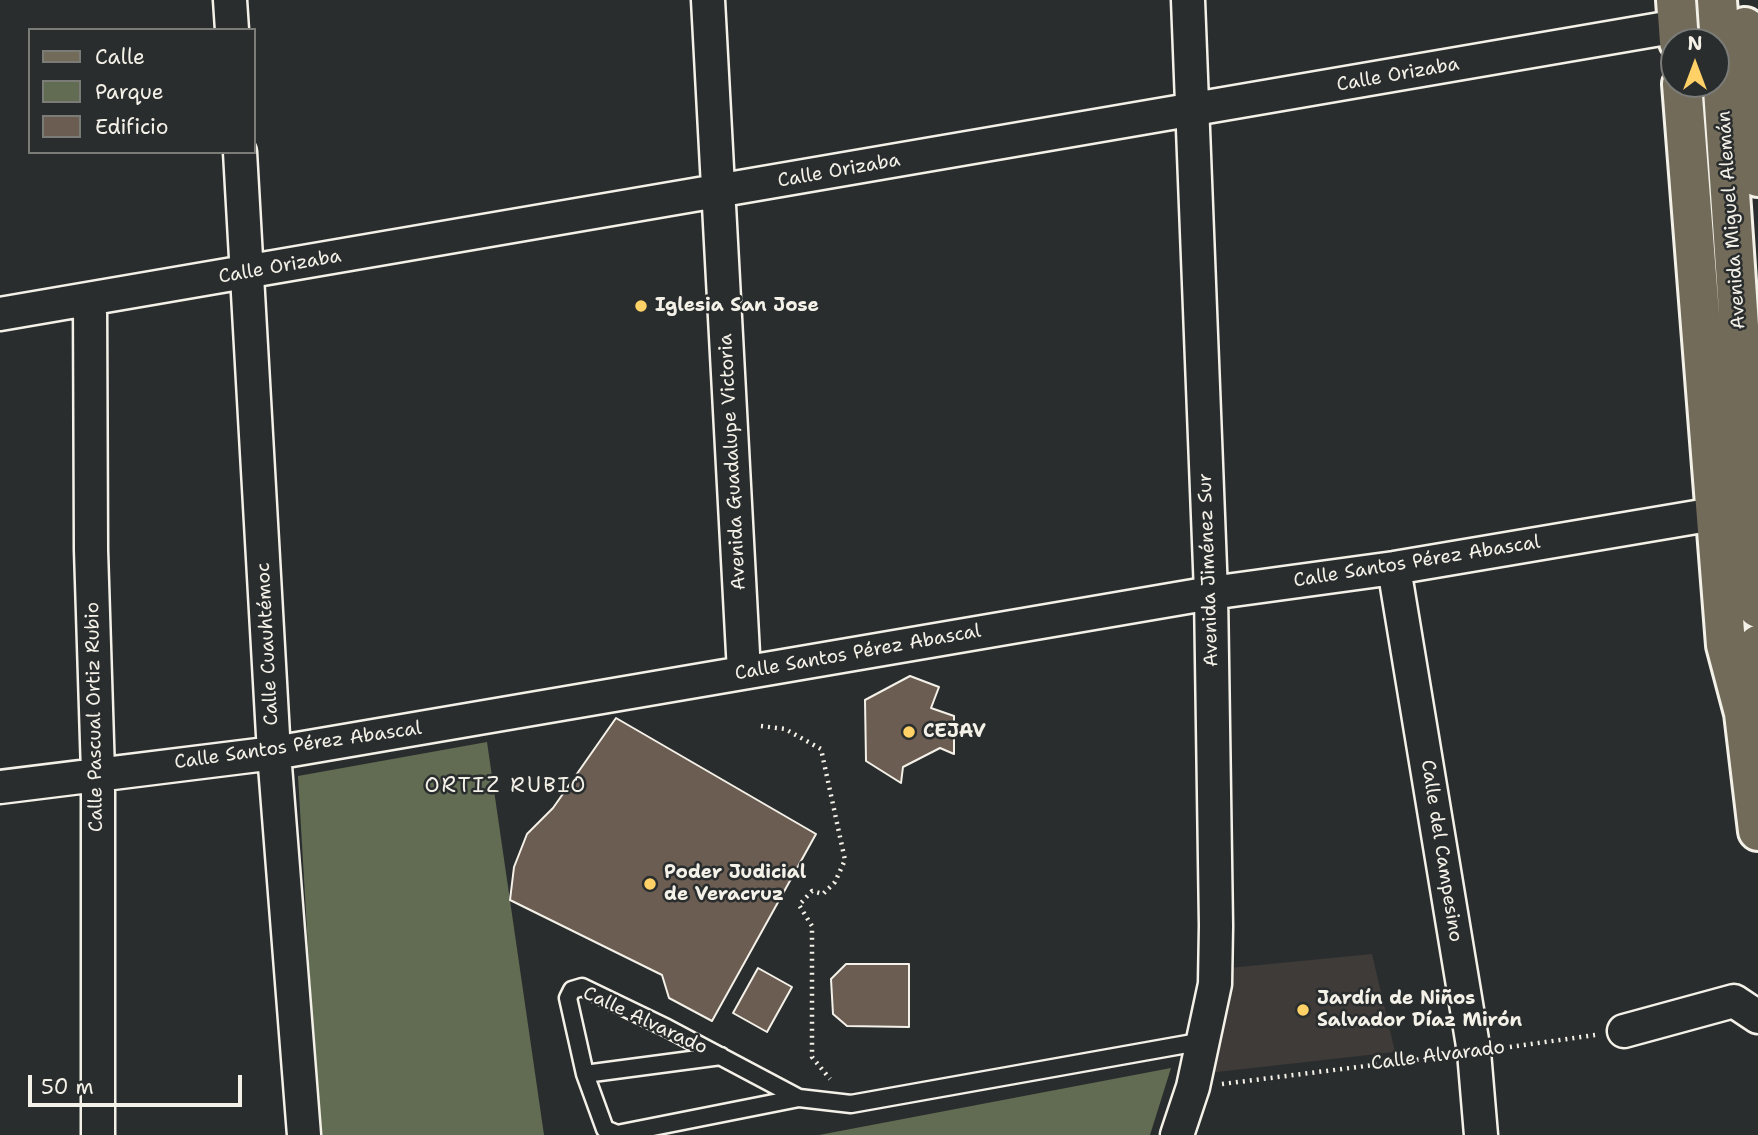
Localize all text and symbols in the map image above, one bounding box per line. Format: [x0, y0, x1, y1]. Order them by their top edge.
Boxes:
legend [28, 28, 256, 154]
north arrow [1660, 28, 1730, 98]
text: N [1687, 31, 1703, 56]
text: Calle [95, 43, 145, 71]
street label: Calle Orizaba [1335, 53, 1461, 97]
text: Parque [95, 78, 164, 106]
street label: Avenida Miguel Alemán [1713, 110, 1751, 330]
text: Edificio [95, 113, 168, 141]
street label: Calle Orizaba [776, 149, 902, 193]
street label: Calle Orizaba [217, 245, 343, 289]
place label: Iglesia San Jose [655, 295, 819, 317]
marker: Iglesia San Jose [633, 298, 649, 314]
street label: Avenida Guadalupe Victoria [715, 333, 751, 591]
street label: Avenida Jiménez Sur [1194, 473, 1224, 667]
street label: Calle Santos Pérez Abascal [1292, 531, 1542, 593]
street label: Calle Cuauhtémoc [252, 562, 284, 726]
street label: Calle Pascual Ortiz Rubio [82, 602, 108, 832]
street label: Calle Santos Pérez Abascal [733, 620, 983, 686]
street label: Calle Santos Pérez Abascal [173, 717, 423, 775]
place label: CEJAV [923, 721, 986, 743]
marker: CEJAV [901, 724, 917, 740]
street label: Calle del Campesino [1415, 758, 1467, 944]
district label: ORTIZ RUBIO [426, 774, 586, 800]
place label: Poder Judicial de Veracruz [664, 862, 806, 906]
marker: Poder Judicial de Veracruz [642, 876, 658, 892]
street label: Calle Alvarado [579, 982, 711, 1060]
place label: Jardín de Niños Salvador Díaz Mirón [1317, 988, 1522, 1032]
marker: Jardín de Niños Salvador Díaz Mirón [1295, 1002, 1311, 1018]
street label: Calle Alvarado [1370, 1036, 1506, 1076]
scale bar [32, 1062, 245, 1106]
text: 50 m [41, 1073, 94, 1101]

